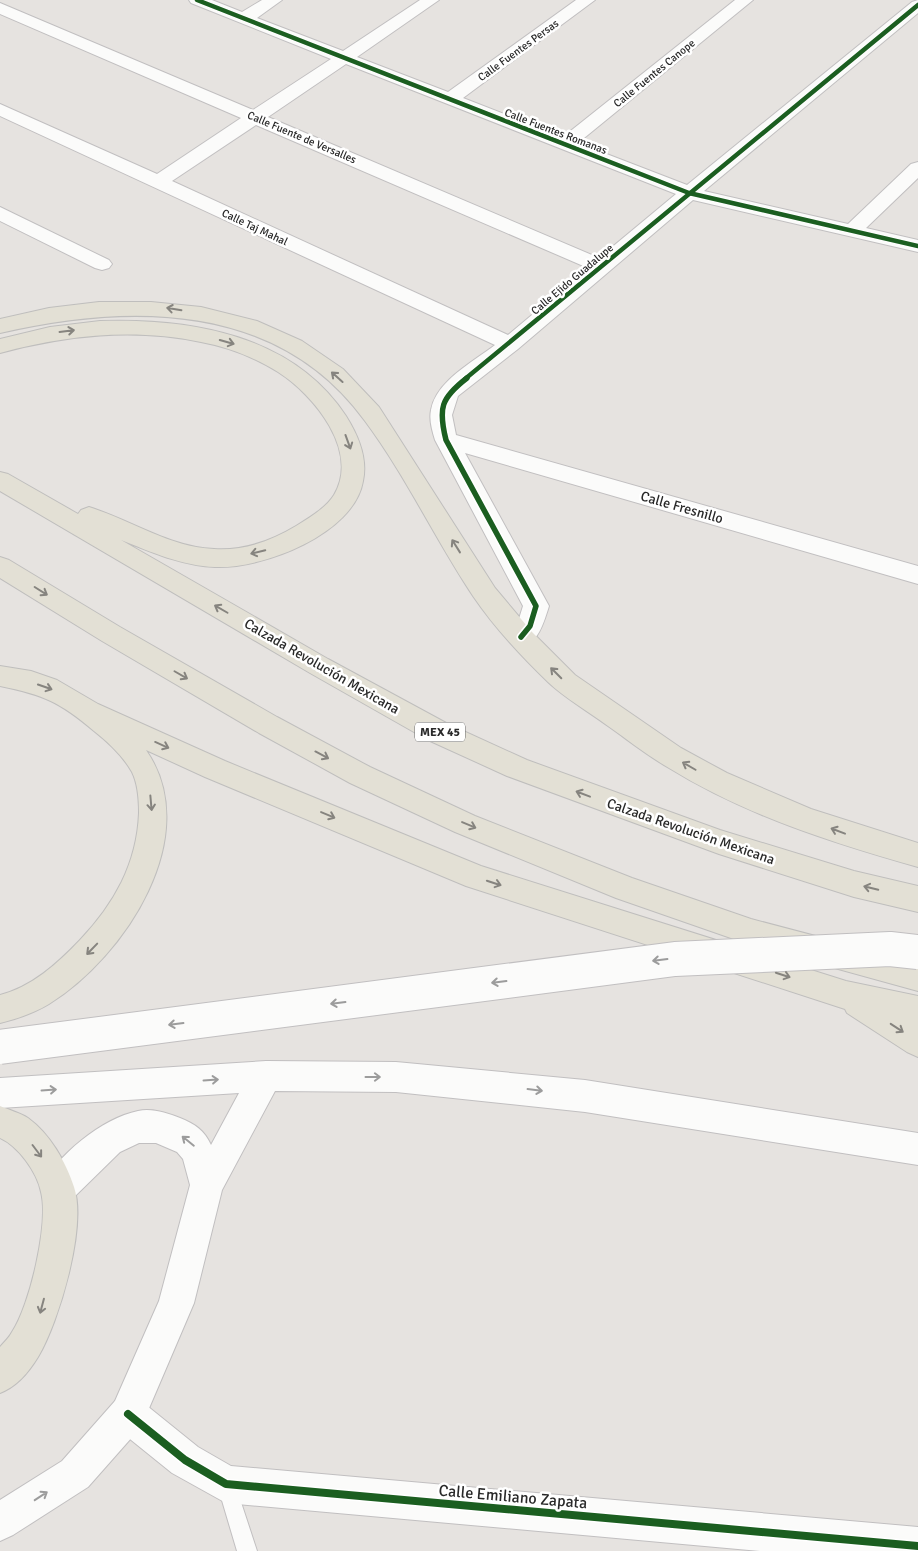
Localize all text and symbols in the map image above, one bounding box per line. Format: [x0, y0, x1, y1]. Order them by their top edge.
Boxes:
street label: Calle Fuentes Persas [475, 17, 561, 84]
street label: Calle Fuentes Canope [611, 37, 698, 110]
street label: Calle Fuentes Romanas [503, 106, 609, 157]
street label: Calle Fuente de Versalles [245, 109, 358, 166]
street label: Calle Taj Mahal [220, 207, 290, 248]
street label: Calle Ejido Guadalupe [529, 241, 616, 317]
one-way arrow [166, 304, 182, 314]
one-way arrow [58, 326, 74, 336]
one-way arrow [219, 337, 235, 347]
one-way arrow [331, 371, 344, 382]
one-way arrow [344, 433, 353, 449]
street label: Calle Fresnillo [639, 488, 725, 527]
one-way arrow [450, 540, 460, 554]
one-way arrow [251, 548, 267, 558]
one-way arrow [34, 587, 48, 597]
one-way arrow [214, 603, 228, 613]
street label: Calzada Revolución Mexicana [241, 615, 402, 718]
one-way arrow [550, 667, 562, 679]
one-way arrow [173, 670, 188, 680]
one-way arrow [37, 683, 53, 692]
road number: MEX 45 [415, 722, 465, 742]
one-way arrow [154, 740, 169, 750]
one-way arrow [315, 750, 329, 760]
one-way arrow [682, 761, 697, 771]
one-way arrow [576, 789, 591, 798]
one-way arrow [147, 794, 156, 810]
street label: Calzada Revolución Mexicana [605, 795, 777, 868]
one-way arrow [320, 811, 335, 821]
one-way arrow [461, 821, 476, 830]
one-way arrow [831, 826, 846, 835]
one-way arrow [486, 879, 502, 889]
one-way arrow [863, 882, 879, 892]
one-way arrow [86, 942, 98, 955]
one-way arrow [652, 956, 668, 966]
one-way arrow [774, 971, 790, 980]
one-way arrow [491, 977, 507, 987]
one-way arrow [330, 998, 346, 1008]
one-way arrow [169, 1019, 185, 1029]
one-way arrow [889, 1024, 903, 1034]
one-way arrow [364, 1072, 381, 1082]
one-way arrow [203, 1075, 219, 1084]
one-way arrow [40, 1085, 56, 1094]
one-way arrow [527, 1085, 543, 1095]
one-way arrow [182, 1136, 195, 1147]
one-way arrow [31, 1145, 42, 1158]
one-way arrow [36, 1298, 46, 1314]
street label: Calle Emiliano Zapata [438, 1481, 588, 1513]
one-way arrow [34, 1491, 48, 1501]

